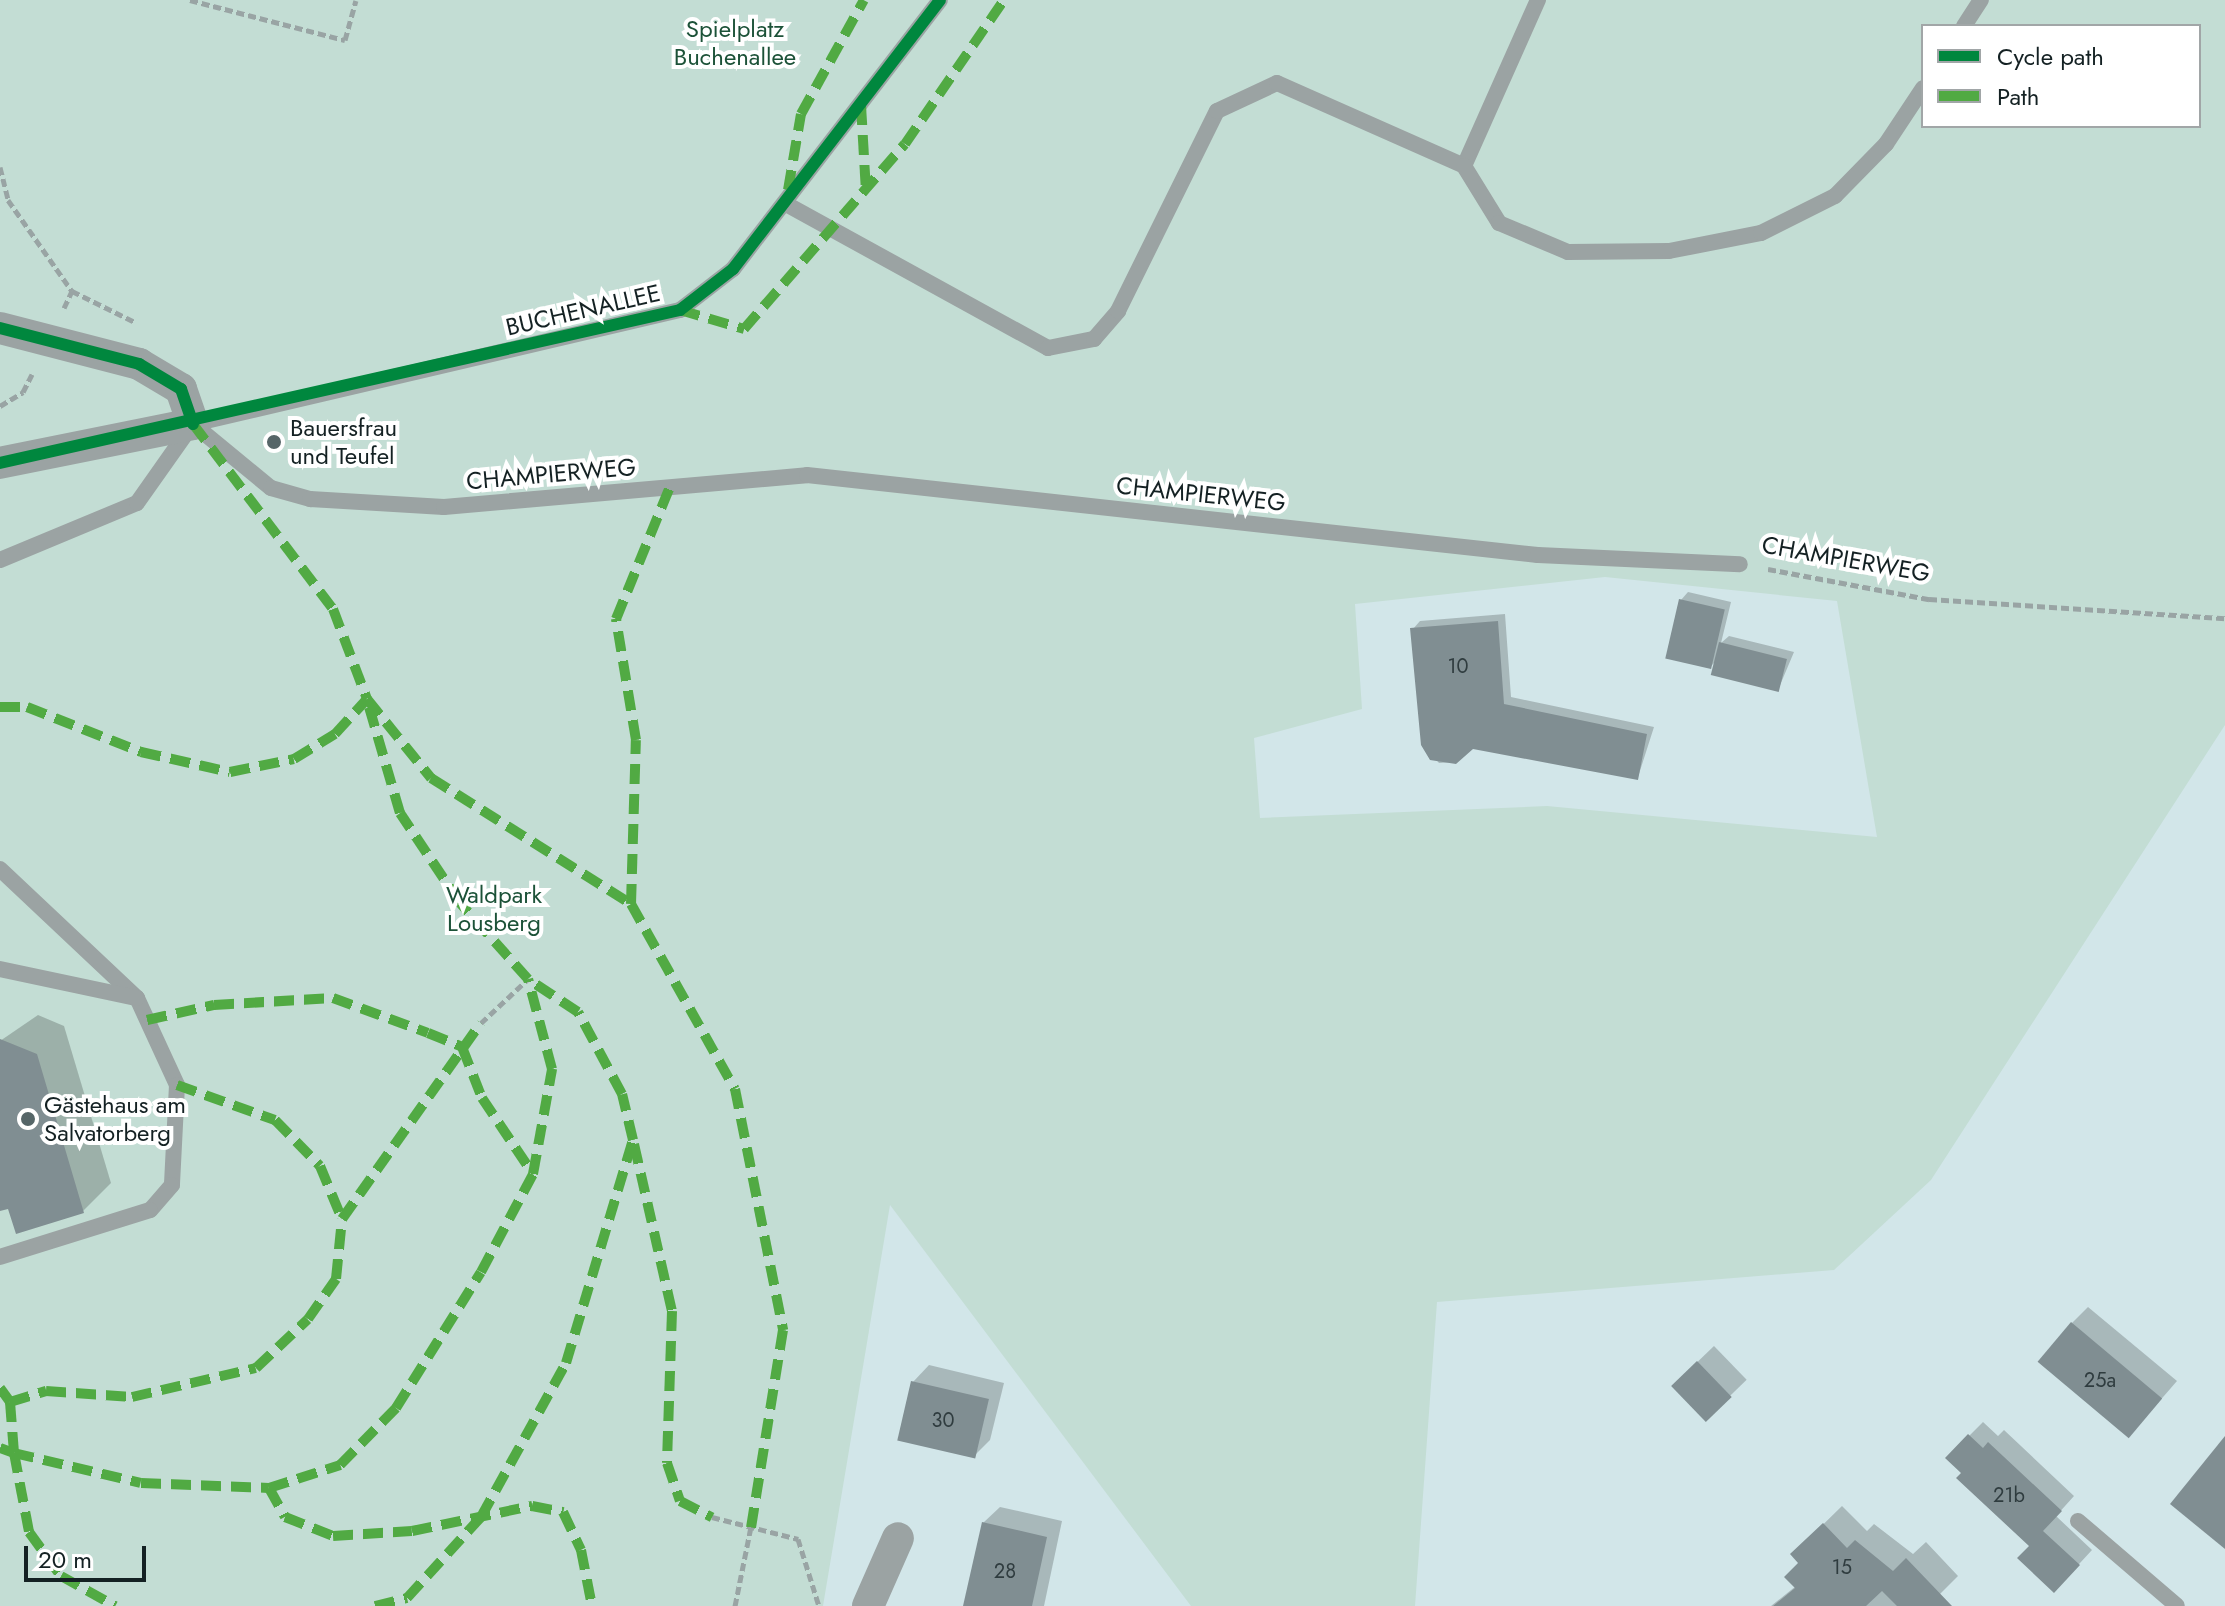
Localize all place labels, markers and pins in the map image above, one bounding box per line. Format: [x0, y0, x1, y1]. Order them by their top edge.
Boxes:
place label: Bauersfrau und Teufel [290, 414, 397, 470]
marker: Bauersfrau und Teufel [265, 433, 283, 451]
place label: Gästehaus am Salvatorberg [44, 1091, 186, 1147]
marker: Gästehaus am Salvatorberg [19, 1110, 37, 1128]

